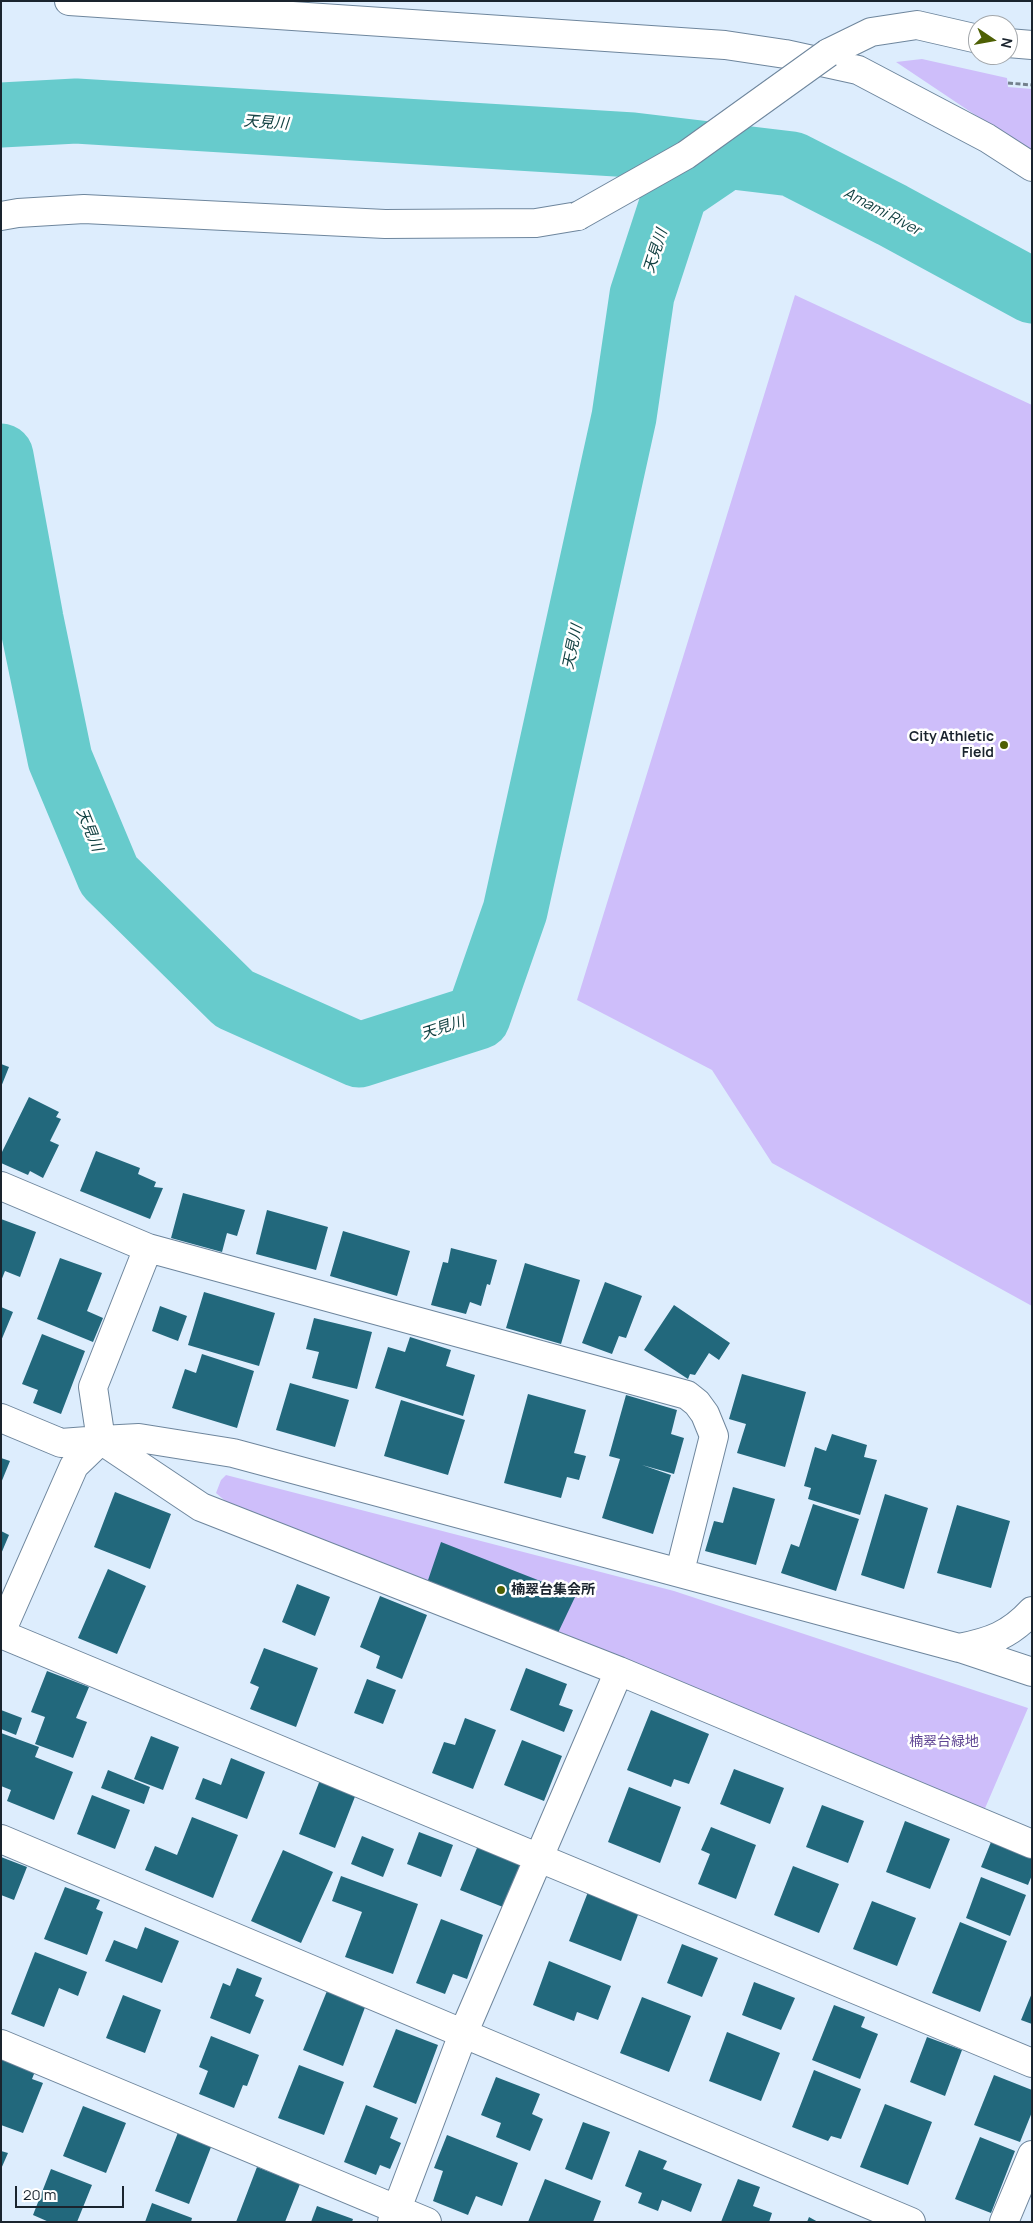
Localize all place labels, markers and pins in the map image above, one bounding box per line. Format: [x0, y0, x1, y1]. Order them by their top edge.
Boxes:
place label: City Athletic Field [909, 729, 994, 762]
marker: City Athletic Field [998, 739, 1010, 751]
place label: 楠翠台集会所 [511, 1582, 595, 1598]
marker: 楠翠台集会所 [495, 1584, 507, 1596]

